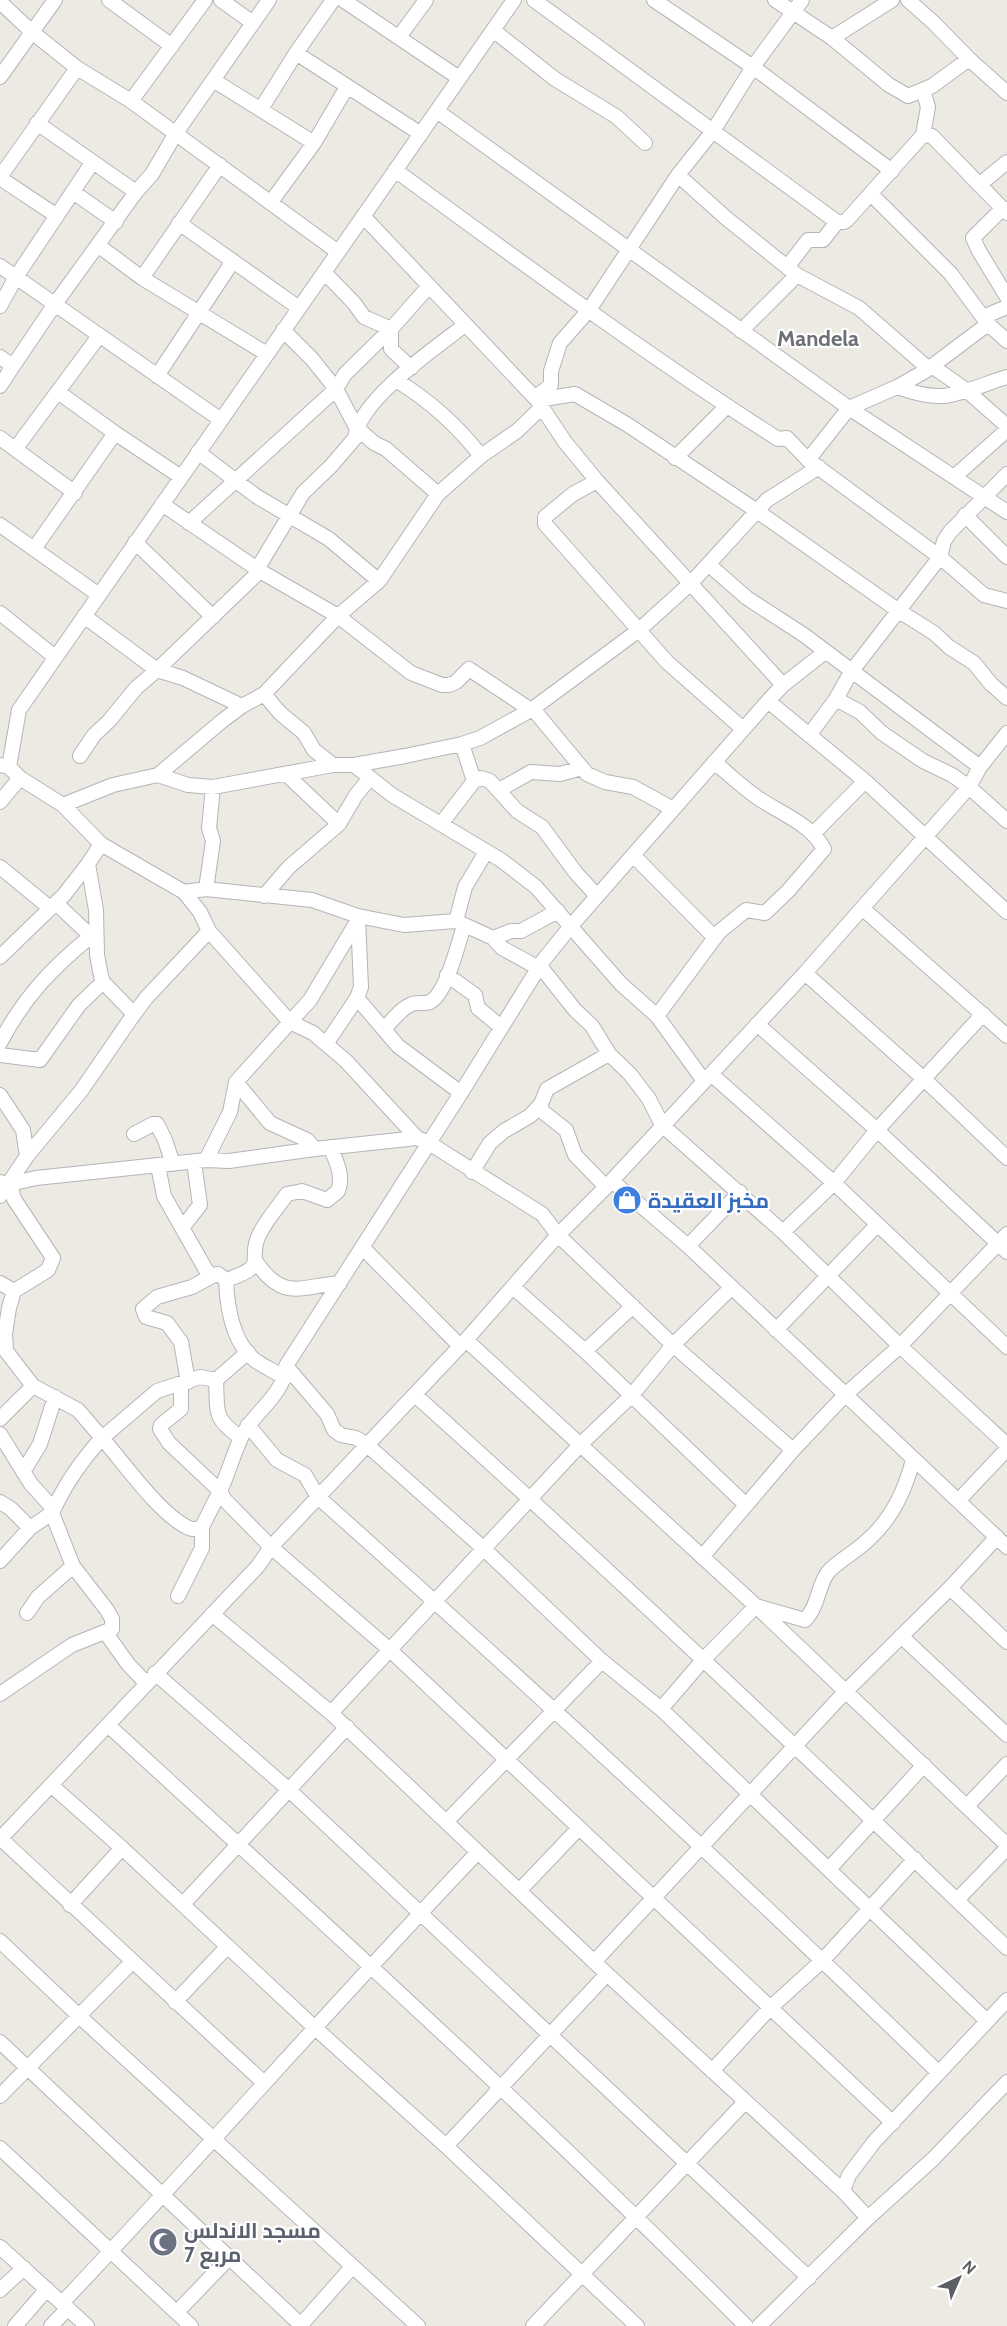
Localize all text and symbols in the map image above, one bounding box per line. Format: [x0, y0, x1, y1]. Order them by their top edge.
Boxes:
district label: Mandela [777, 325, 859, 352]
shop icon: مخبز العقيدة [611, 1184, 643, 1216]
place label: مخبز العقيدة [648, 1188, 769, 1213]
place label: مسجد الاندلس مربع 7 [184, 2218, 321, 2269]
mosque icon: مسجد الاندلس مربع 7 [147, 2226, 179, 2258]
north arrow [929, 2248, 989, 2308]
text: N [958, 2257, 980, 2278]

